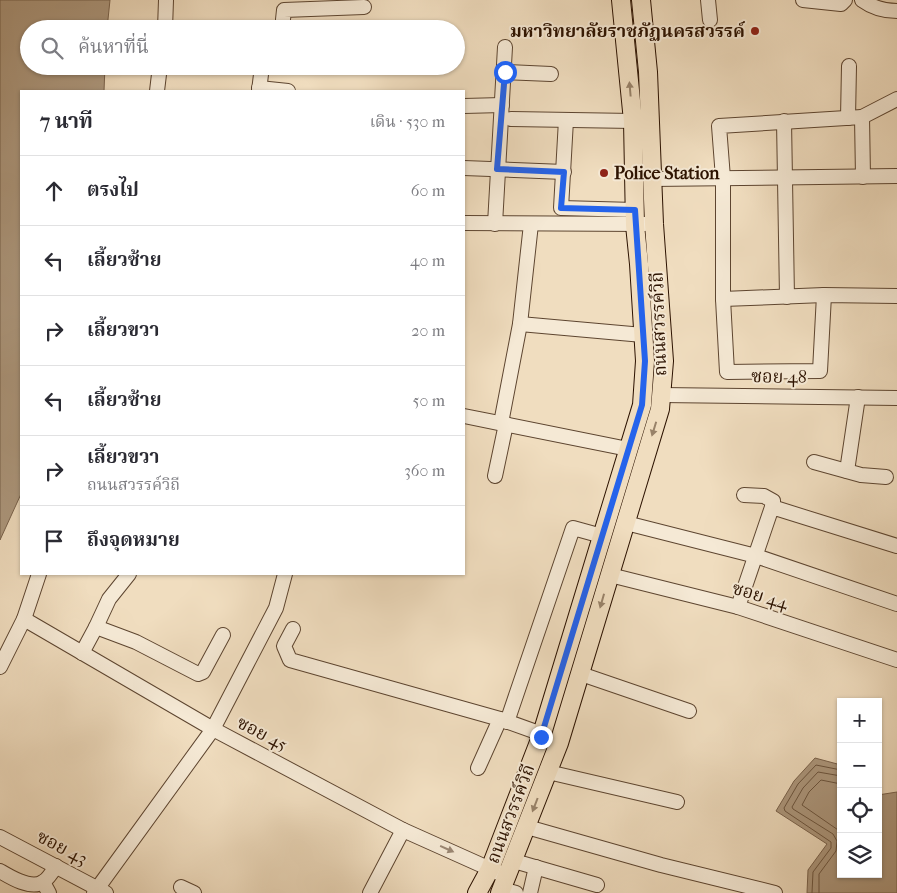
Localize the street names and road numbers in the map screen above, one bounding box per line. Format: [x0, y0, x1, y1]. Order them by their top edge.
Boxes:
street label: ถนนสวรรค์วิถี [646, 271, 671, 377]
street label: ซอย 48 [751, 366, 807, 388]
street label: ซอย 44 [730, 578, 791, 615]
street label: ซอย 45 [233, 712, 291, 756]
street label: ถนนสวรรค์วิถี [482, 761, 540, 867]
street label: ซอย 43 [33, 826, 91, 870]

